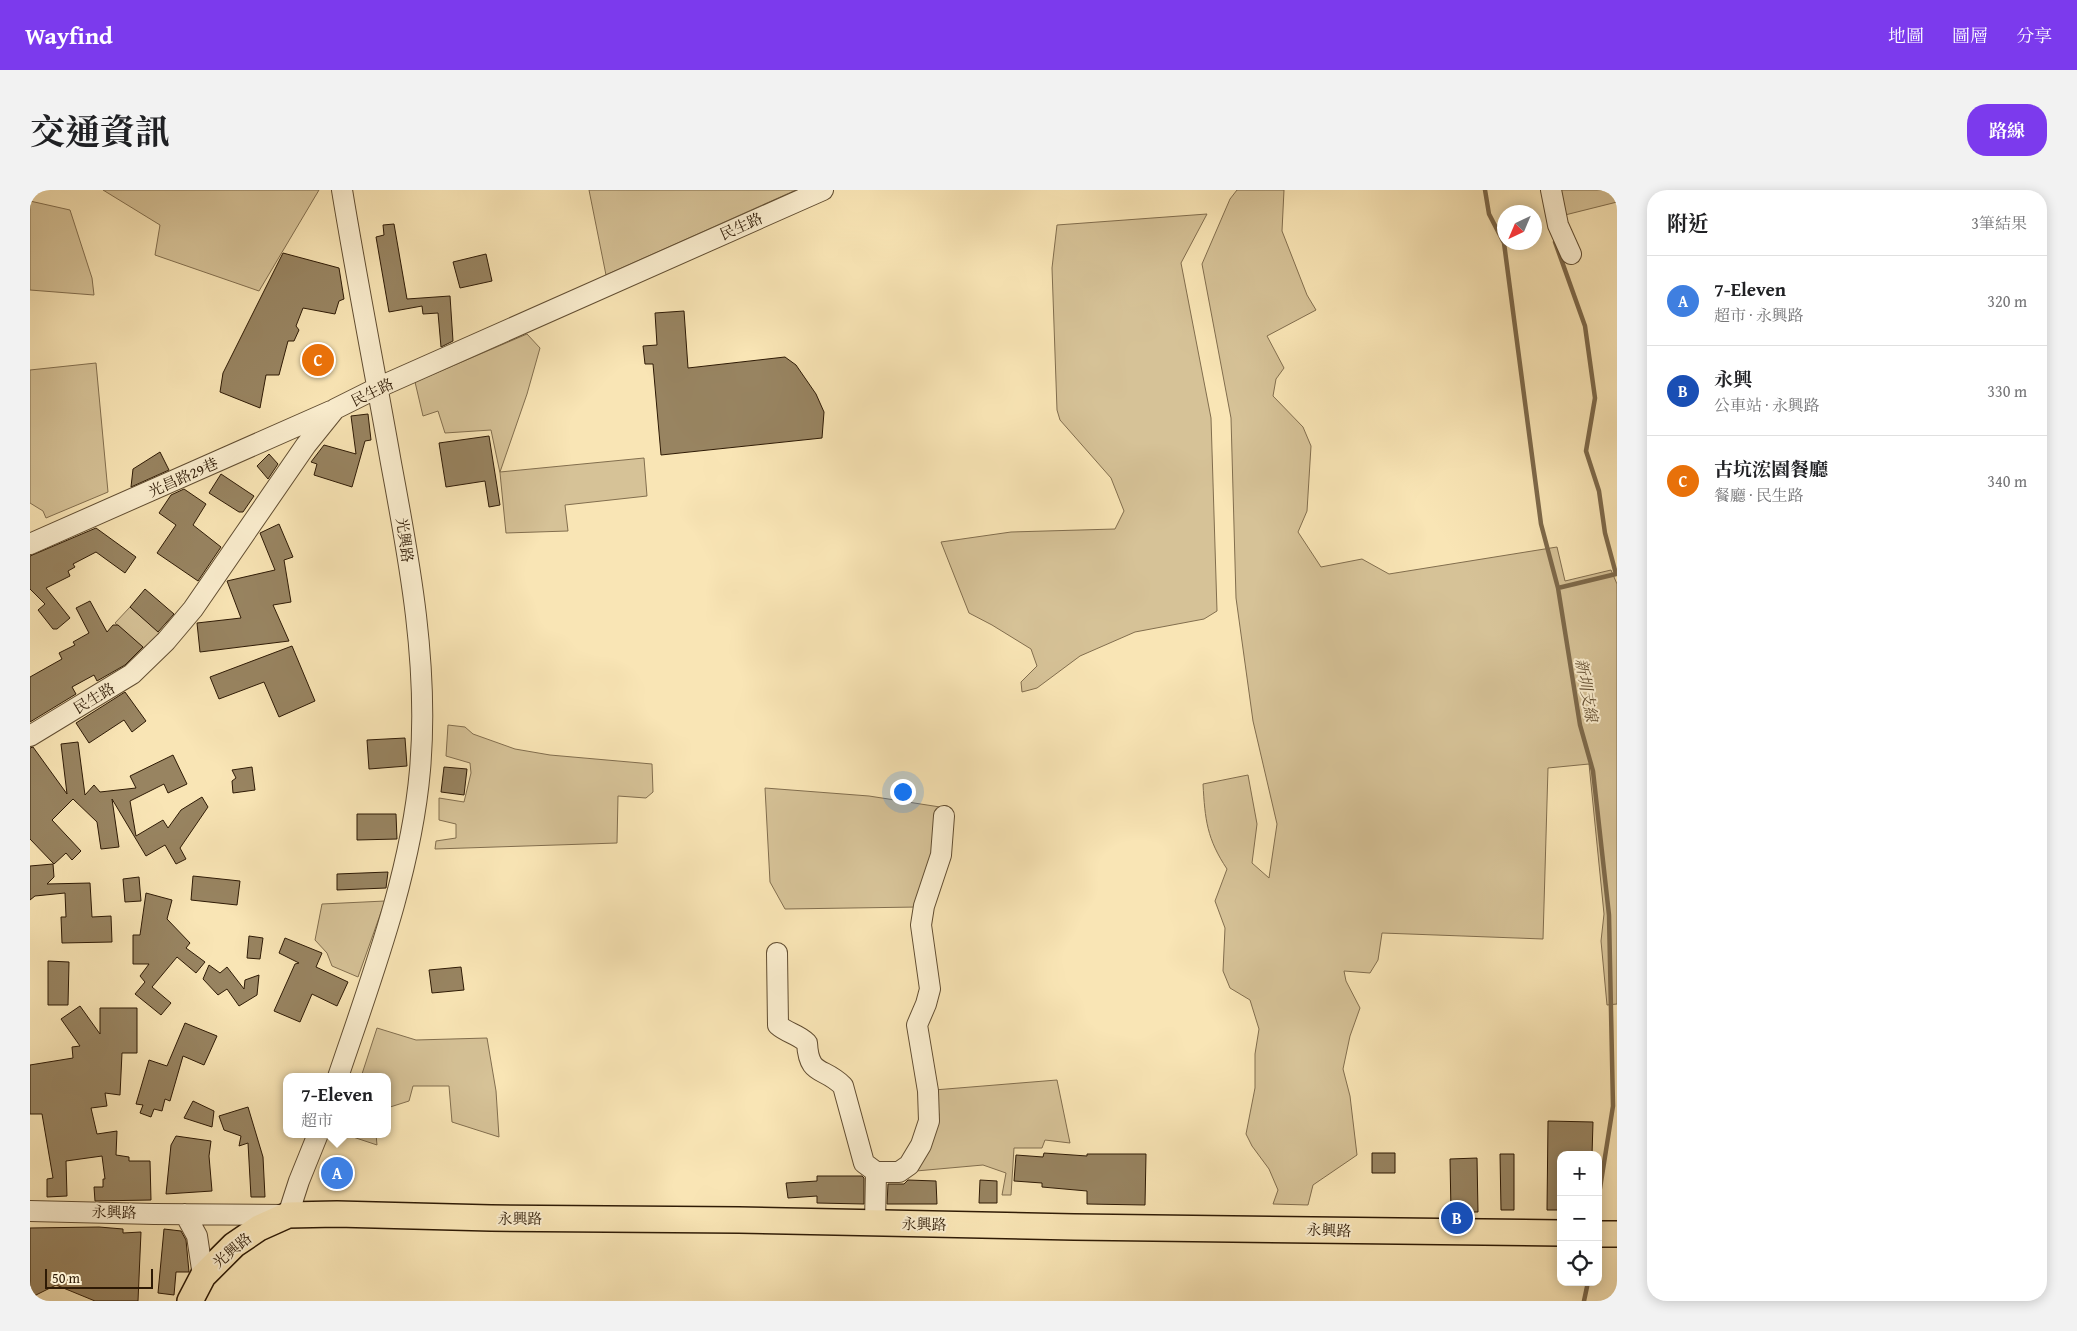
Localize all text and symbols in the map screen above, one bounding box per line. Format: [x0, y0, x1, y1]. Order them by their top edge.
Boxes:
text: Wayfind [25, 18, 113, 53]
text: 地圖 [1888, 22, 1924, 49]
text: 圖層 [1952, 22, 1988, 49]
text: 分享 [2016, 22, 2052, 49]
button: 路線 [1967, 104, 2047, 156]
text: 交通資訊 [30, 106, 170, 157]
north arrow [1497, 205, 1542, 250]
street label: 民生路 [716, 207, 766, 245]
text: 附近 [1667, 208, 1709, 239]
text: 3筆結果 [1971, 211, 2027, 235]
text: 7-Eleven [1714, 275, 1786, 303]
text: A [1678, 289, 1688, 313]
text: 320 m [1987, 289, 2027, 313]
text: 超市 · 永興路 [1714, 303, 1804, 327]
pin: C [302, 341, 334, 379]
text: 永興 [1714, 365, 1752, 393]
street label: 民生路 [347, 373, 397, 411]
text: B [1678, 379, 1688, 403]
text: 330 m [1987, 379, 2027, 403]
text: 公車站 · 永興路 [1714, 393, 1820, 417]
street label: 光昌路29巷 [145, 452, 221, 502]
text: 古坑浤園餐廳 [1714, 455, 1828, 483]
text: C [1678, 469, 1688, 493]
text: 340 m [1987, 469, 2027, 493]
text: 餐廳 · 民生路 [1714, 483, 1804, 507]
street label: 光興路 [391, 516, 419, 564]
water label: 新圳支線 [1570, 656, 1605, 726]
street label: 民生路 [69, 677, 119, 719]
your location [890, 779, 916, 805]
popup [283, 1073, 391, 1138]
text: 7-Eleven [301, 1080, 373, 1108]
text: 超市 [301, 1108, 333, 1132]
map controls [1557, 1151, 1602, 1286]
button: + [1557, 1151, 1602, 1196]
pin: A [321, 1154, 353, 1192]
button: − [1557, 1196, 1602, 1241]
pin: B [1441, 1199, 1473, 1237]
street label: 永興路 [91, 1201, 137, 1223]
street label: 永興路 [497, 1208, 543, 1229]
street label: 永興路 [901, 1213, 947, 1235]
street label: 永興路 [1306, 1219, 1352, 1241]
street label: 光興路 [208, 1227, 256, 1273]
button: locate [1557, 1241, 1602, 1286]
scale bar [45, 1266, 152, 1289]
text: 50 m [52, 1268, 80, 1288]

